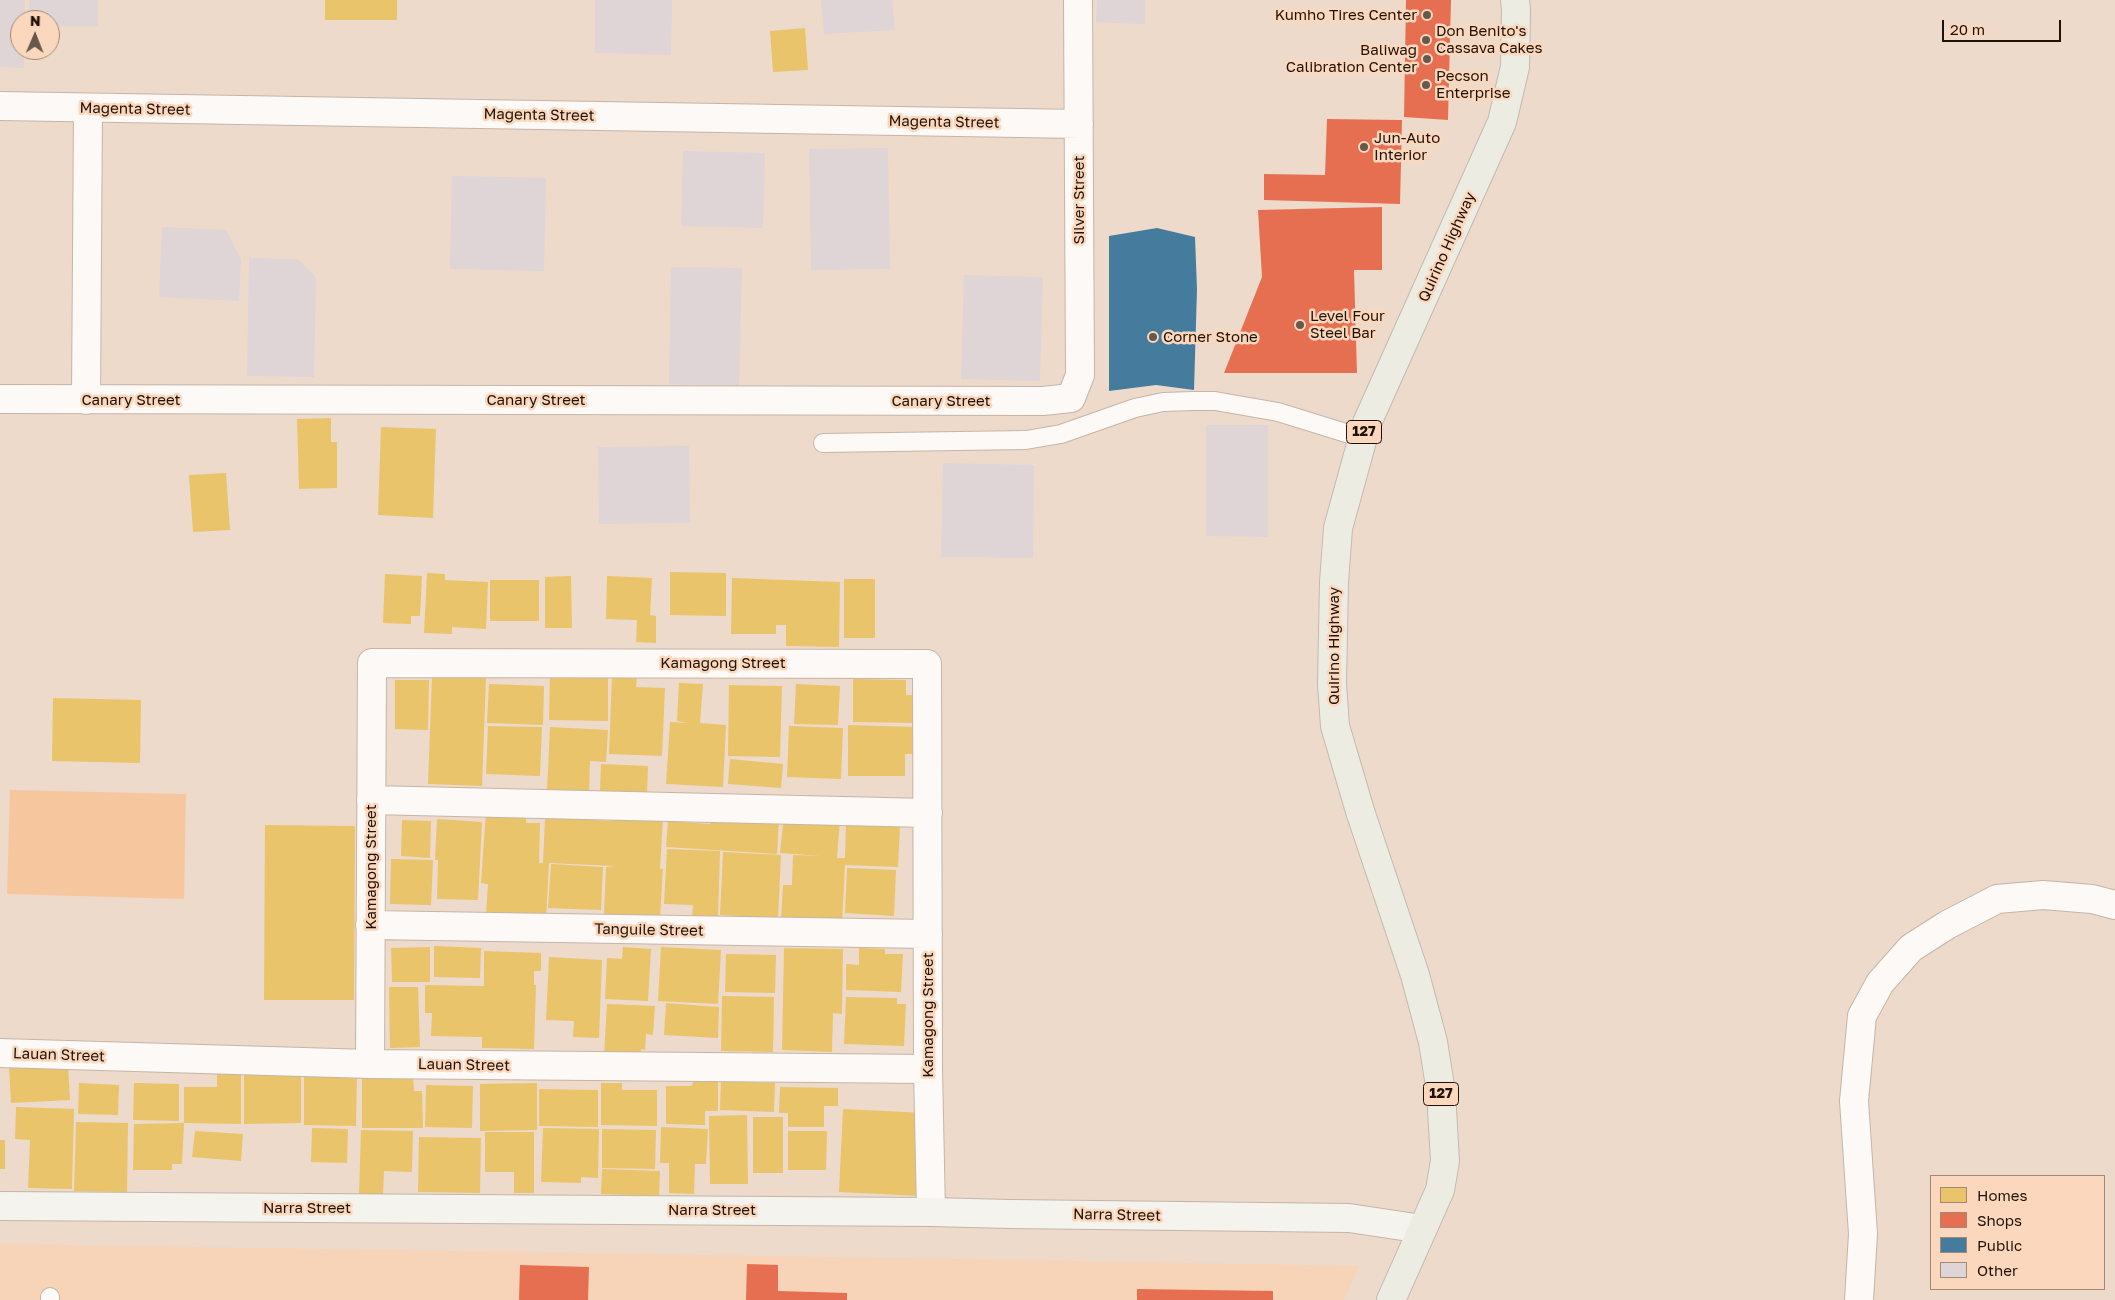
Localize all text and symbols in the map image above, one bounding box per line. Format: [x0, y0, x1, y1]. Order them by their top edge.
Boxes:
place label: Kumho Tires Center [1275, 6, 1417, 24]
marker: Kumho Tires Center [1421, 9, 1433, 21]
north arrow [10, 10, 60, 60]
scale bar [1945, 10, 2064, 42]
text: N [30, 12, 41, 29]
text: 20 m [1950, 20, 1985, 38]
place label: Don Benito's Cassava Cakes [1436, 22, 1542, 57]
marker: Don Benito's Cassava Cakes [1420, 34, 1432, 46]
place label: Baliwag Calibration Center [1286, 41, 1417, 76]
marker: Baliwag Calibration Center [1421, 53, 1433, 65]
place label: Pecson Enterprise [1436, 67, 1511, 102]
marker: Pecson Enterprise [1420, 79, 1432, 91]
street label: Magenta Street [79, 99, 191, 119]
street label: Magenta Street [483, 105, 595, 125]
street label: Magenta Street [888, 112, 1000, 132]
place label: Jun-Auto Interior [1374, 129, 1440, 164]
marker: Jun-Auto Interior [1358, 141, 1370, 153]
street label: Silver Street [1070, 156, 1088, 244]
street label: Quirino Highway [1415, 189, 1479, 305]
place label: Level Four Steel Bar [1310, 307, 1385, 342]
marker: Level Four Steel Bar [1294, 319, 1306, 331]
place label: Corner Stone [1163, 328, 1258, 346]
marker: Corner Stone [1147, 331, 1159, 343]
street label: Canary Street [81, 391, 181, 409]
street label: Canary Street [486, 391, 586, 409]
street label: Canary Street [891, 392, 991, 410]
road number: 127 [1346, 421, 1382, 444]
street label: Quirino Highway [1325, 587, 1343, 705]
street label: Kamagong Street [660, 654, 786, 672]
street label: Kamagong Street [362, 804, 380, 930]
street label: Tanguile Street [594, 920, 704, 940]
street label: Kamagong Street [919, 952, 937, 1078]
street label: Lauan Street [13, 1044, 105, 1066]
street label: Lauan Street [418, 1055, 510, 1075]
road number: 127 [1424, 1082, 1458, 1106]
legend [1930, 1175, 2105, 1290]
text: Homes [1977, 1186, 2027, 1204]
street label: Narra Street [263, 1199, 351, 1217]
street label: Narra Street [668, 1201, 756, 1219]
street label: Narra Street [1073, 1205, 1161, 1225]
text: Shops [1977, 1211, 2022, 1229]
text: Public [1977, 1236, 2022, 1254]
text: Other [1977, 1261, 2018, 1279]

